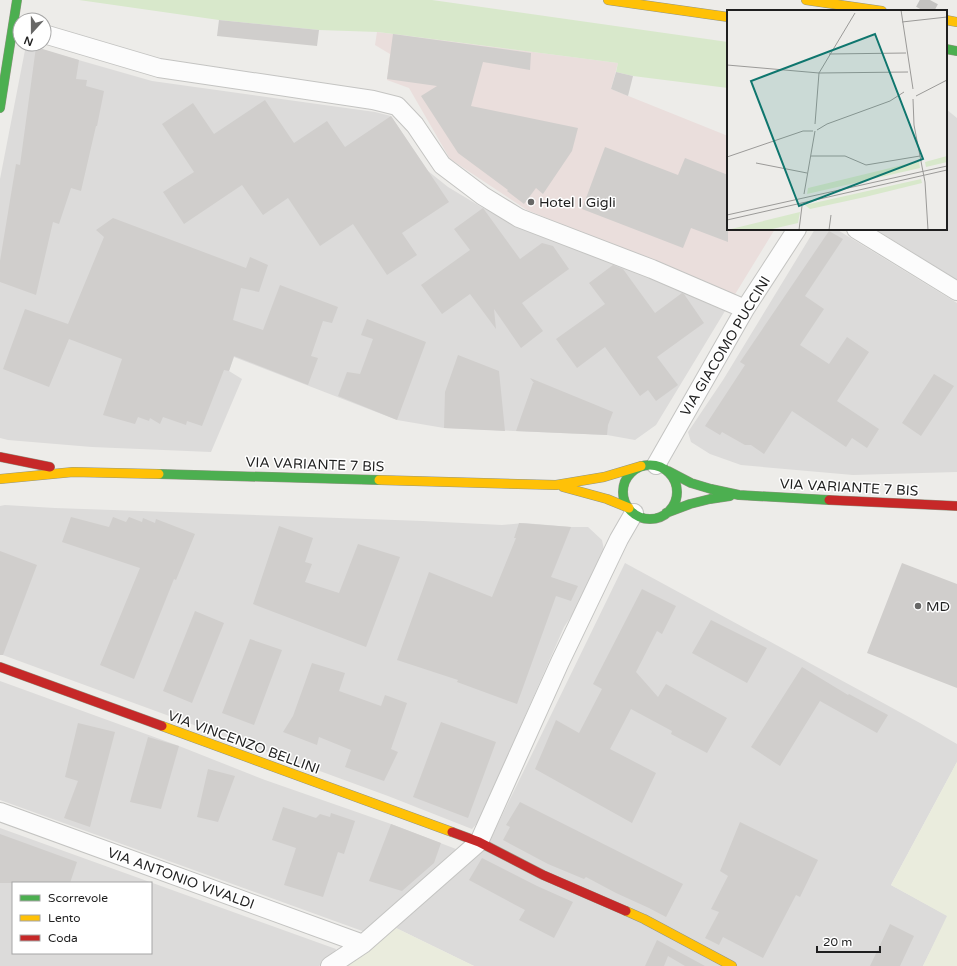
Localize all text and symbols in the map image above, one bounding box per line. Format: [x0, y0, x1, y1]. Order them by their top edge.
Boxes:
inset map [727, 10, 947, 230]
north arrow [12, 12, 52, 52]
text: N [22, 33, 35, 49]
place label: Hotel I Gigli [539, 194, 616, 211]
marker: Hotel I Gigli [526, 197, 536, 207]
street label: VIA GIACOMO PUCCINI [677, 273, 774, 419]
street label: VIA VARIANTE 7 BIS [245, 454, 385, 475]
street label: VIA VARIANTE 7 BIS [779, 475, 919, 500]
place label: MD [926, 598, 950, 615]
marker: MD [913, 601, 923, 611]
street label: VIA VINCENZO BELLINI [165, 707, 322, 778]
street label: VIA ANTONIO VIVALDI [105, 844, 257, 913]
legend [12, 882, 152, 954]
text: Scorrevole [48, 891, 108, 905]
text: Lento [48, 911, 81, 925]
scale bar [817, 928, 880, 954]
text: Coda [48, 931, 78, 945]
text: 20 m [823, 935, 852, 949]

